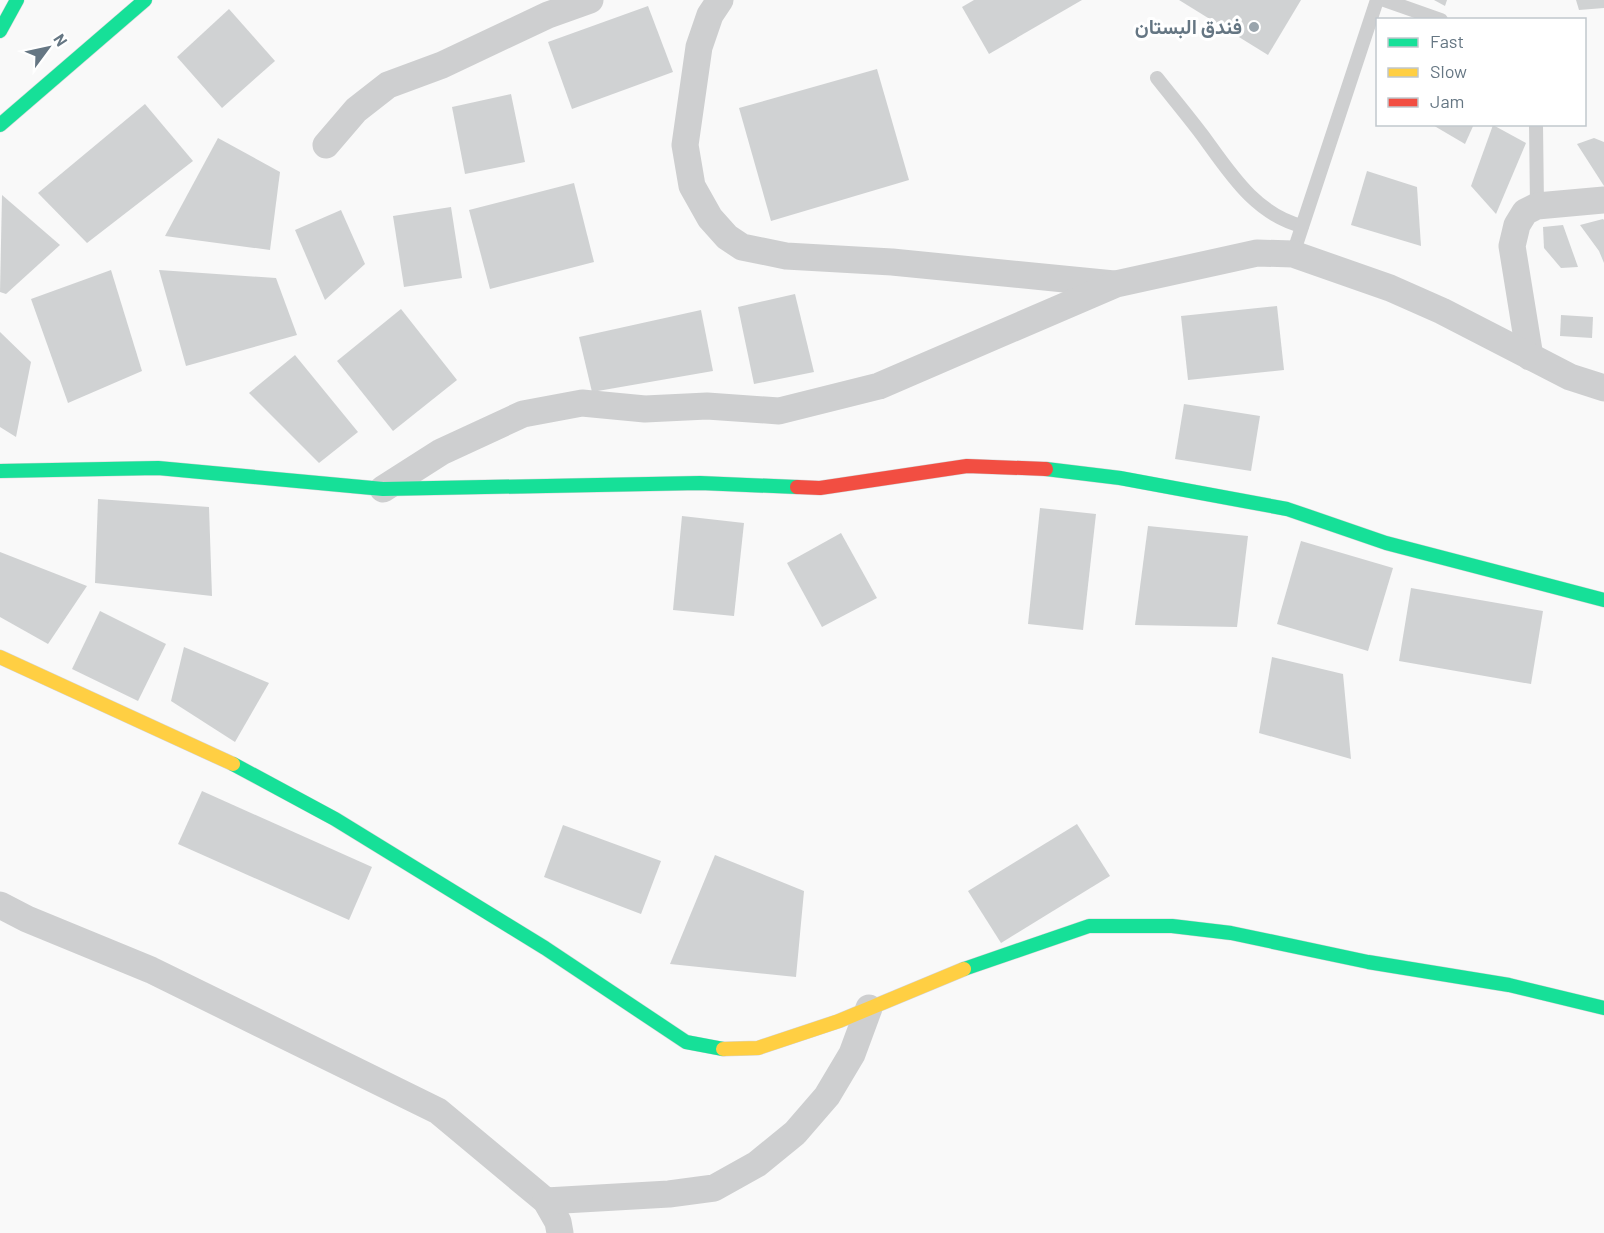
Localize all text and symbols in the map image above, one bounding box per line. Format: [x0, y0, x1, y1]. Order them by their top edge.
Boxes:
place label: فندق البستان [1135, 14, 1242, 39]
north arrow [18, 18, 78, 78]
legend [1376, 18, 1586, 126]
marker: فندق البستان [1247, 20, 1261, 34]
text: N [50, 30, 72, 49]
text: Fast [1430, 30, 1464, 52]
text: Slow [1430, 60, 1467, 82]
text: Jam [1430, 90, 1464, 112]

